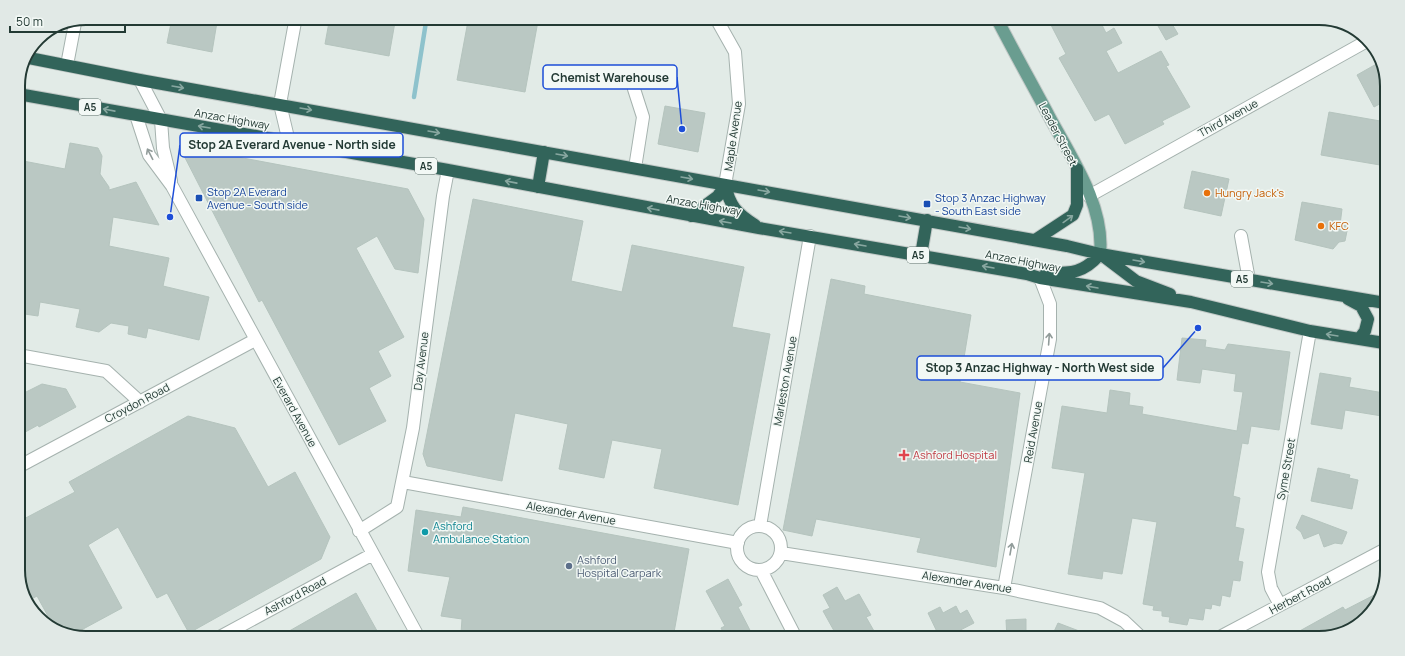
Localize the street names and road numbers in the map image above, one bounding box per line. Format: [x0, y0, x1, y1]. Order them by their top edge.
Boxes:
street label: Third Avenue [1195, 95, 1261, 140]
road number: A5 [79, 99, 101, 115]
street label: Maple Avenue [720, 99, 745, 172]
street label: Leader Street [1036, 100, 1081, 168]
street label: Anzac Highway [193, 105, 271, 133]
road number: A5 [415, 158, 437, 174]
street label: Anzac Highway [665, 191, 743, 219]
street label: Anzac Highway [984, 246, 1062, 275]
road number: A5 [907, 247, 929, 263]
road number: A5 [1231, 271, 1253, 287]
street label: Day Avenue [409, 330, 432, 391]
street label: Marleston Avenue [769, 334, 800, 427]
street label: Everard Avenue [270, 374, 321, 450]
street label: Croydon Road [102, 379, 172, 426]
street label: Reid Avenue [1020, 399, 1045, 464]
street label: Syme Street [1273, 437, 1298, 501]
street label: Alexander Avenue [525, 497, 618, 528]
street label: Alexander Avenue [921, 567, 1014, 596]
street label: Herbert Road [1266, 572, 1333, 617]
street label: Ashford Road [261, 573, 328, 618]

